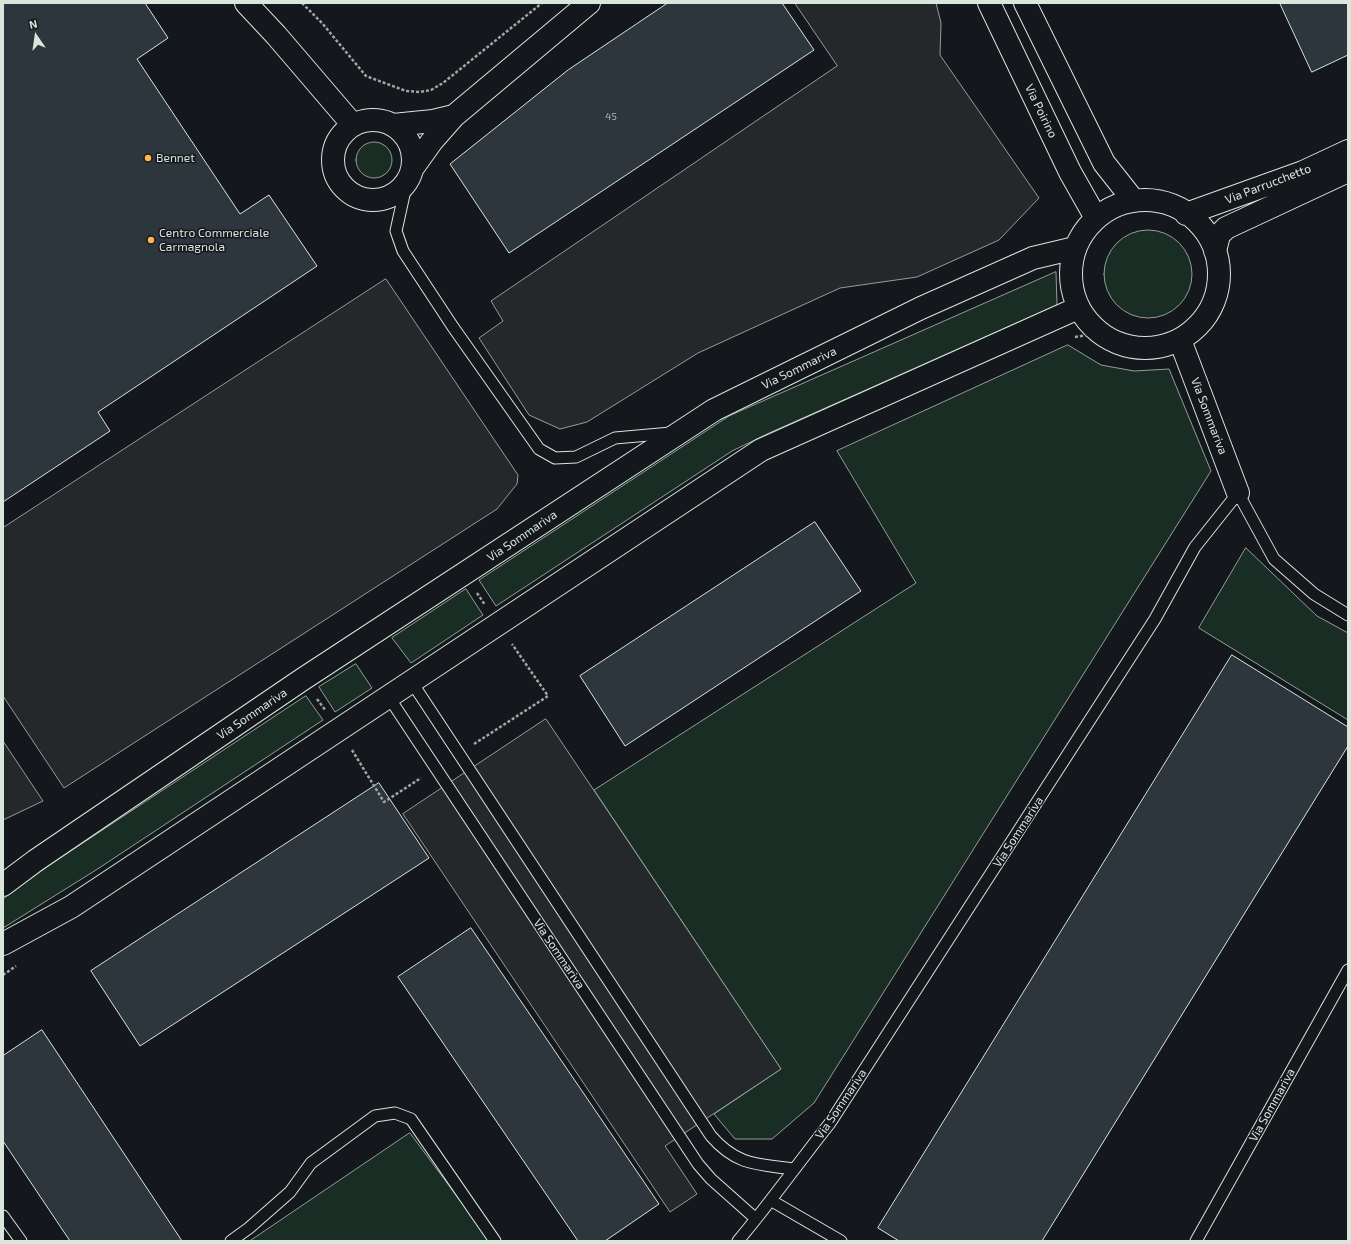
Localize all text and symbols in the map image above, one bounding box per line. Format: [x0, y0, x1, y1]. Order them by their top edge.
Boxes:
north arrow [16, 16, 56, 56]
text: N [28, 17, 39, 31]
street label: Via Poirino [1022, 82, 1060, 140]
house number: 45 [605, 111, 617, 123]
place label: Bennet [156, 151, 195, 165]
marker: Bennet [143, 153, 153, 163]
street label: Via Parrucchetto [1223, 161, 1313, 207]
place label: Centro Commerciale Carmagnola [159, 226, 269, 254]
marker: Centro Commerciale Carmagnola [146, 235, 156, 245]
street label: Via Sommariva [759, 344, 839, 392]
street label: Via Sommariva [1188, 375, 1230, 457]
street label: Via Sommariva [484, 507, 560, 565]
street label: Via Sommariva [214, 685, 290, 743]
street label: Via Sommariva [990, 794, 1046, 870]
street label: Via Sommariva [530, 916, 588, 992]
street label: Via Sommariva [812, 1066, 870, 1142]
street label: Via Sommariva [1246, 1066, 1298, 1144]

